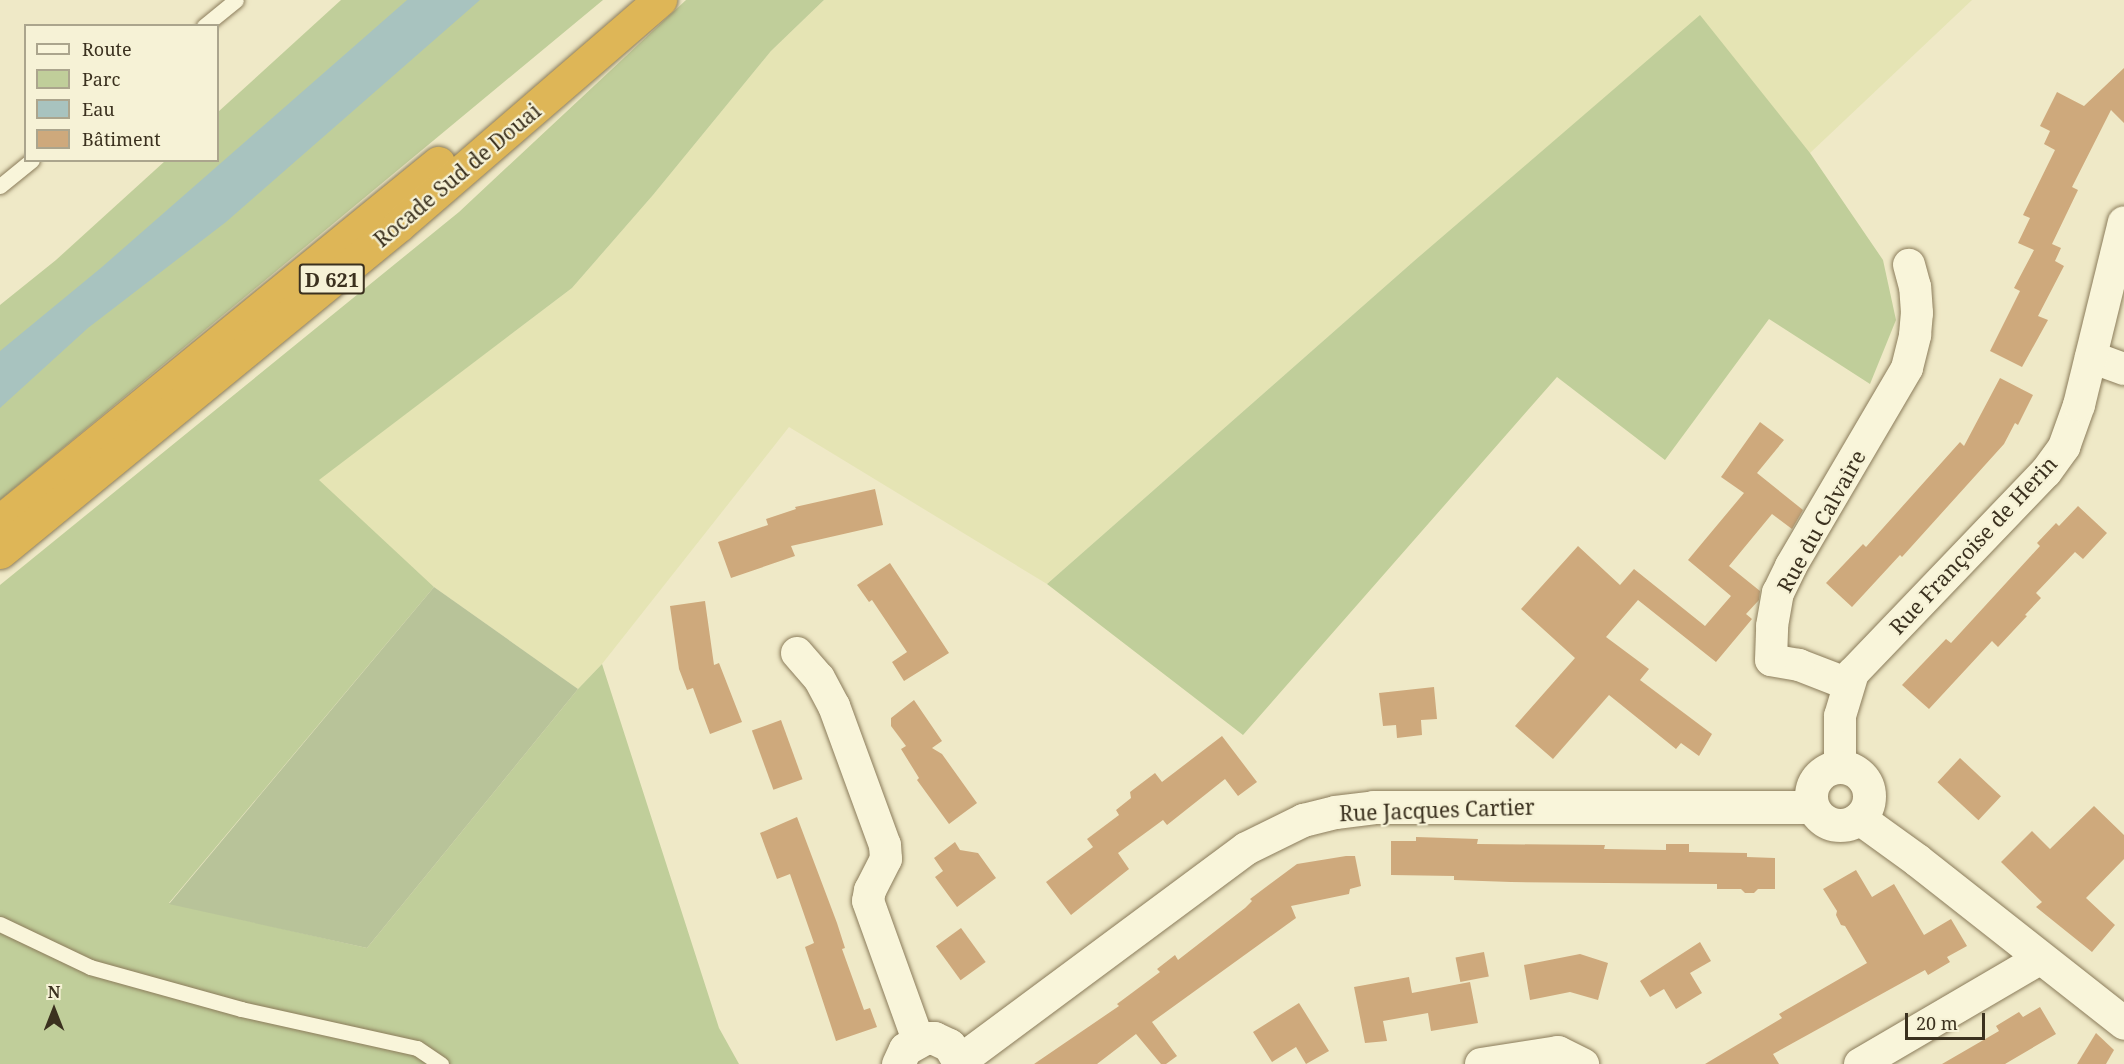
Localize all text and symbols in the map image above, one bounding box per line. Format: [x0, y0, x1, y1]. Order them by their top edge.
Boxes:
legend [24, 24, 219, 162]
text: Route [82, 37, 132, 61]
text: Parc [82, 67, 120, 91]
text: Eau [82, 97, 115, 121]
street label: Rocade Sud de Douai [369, 98, 545, 252]
text: Bâtiment [82, 127, 161, 151]
road number: D 621 [298, 262, 366, 296]
street label: Rue du Calvaire [1772, 446, 1870, 596]
street label: Rue Françoise de Herin [1884, 451, 2062, 639]
street label: Rue Jacques Cartier [1339, 794, 1535, 826]
north arrow [24, 980, 84, 1040]
text: N [48, 981, 60, 1003]
scale bar [1908, 1001, 1988, 1039]
text: 20 m [1916, 1011, 1958, 1035]

